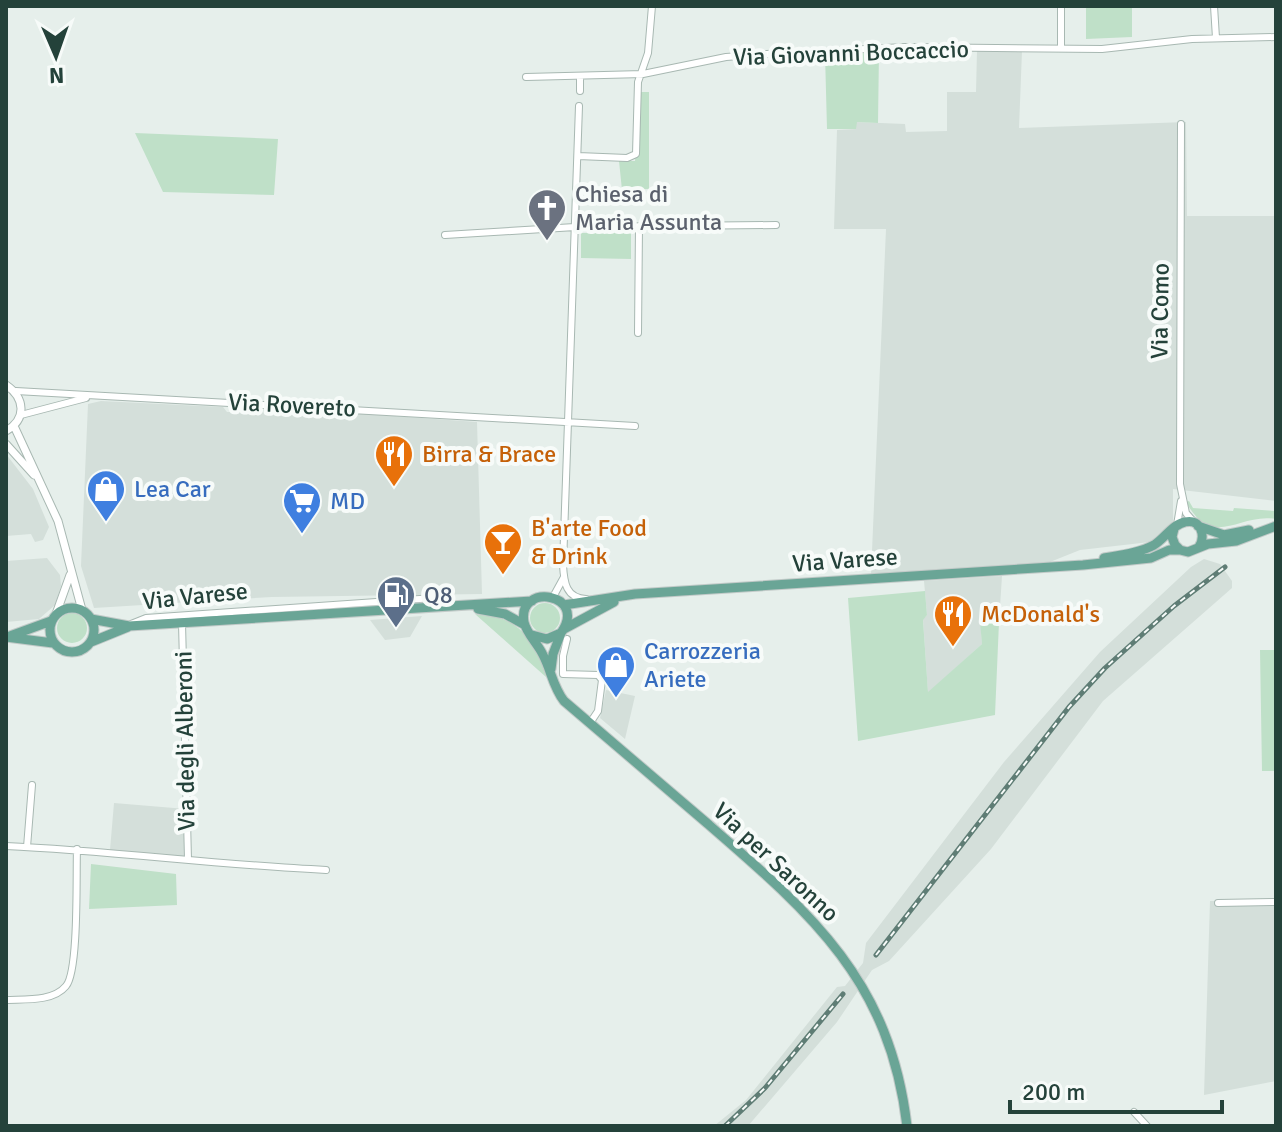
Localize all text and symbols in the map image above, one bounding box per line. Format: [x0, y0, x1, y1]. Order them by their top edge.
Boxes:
north arrow [16, 16, 96, 96]
street label: Via Giovanni Boccaccio [732, 34, 970, 72]
text: N [49, 62, 65, 89]
place label: Chiesa di Maria Assunta [575, 179, 722, 237]
church icon: Chiesa di Maria Assunta [526, 187, 568, 242]
street label: Via Como [1144, 263, 1176, 359]
street label: Via Rovereto [227, 387, 357, 423]
restaurant icon: Birra & Brace [373, 433, 415, 488]
place label: Birra & Brace [422, 439, 556, 469]
shop icon: Lea Car [85, 468, 127, 523]
place label: Lea Car [134, 474, 211, 504]
supermarket icon: MD [281, 480, 323, 535]
place label: MD [330, 486, 365, 516]
place label: B'arte Food & Drink [531, 513, 647, 571]
bar icon: B'arte Food & Drink [482, 521, 524, 576]
street label: Via Varese [791, 541, 899, 579]
fuel station icon: Q8 [375, 574, 417, 629]
street label: Via Varese [141, 576, 249, 616]
place label: Q8 [424, 580, 453, 610]
restaurant icon: McDonald's [932, 593, 974, 648]
place label: McDonald's [981, 599, 1100, 629]
place label: Carrozzeria Ariete [644, 636, 761, 694]
shop icon: Carrozzeria Ariete [595, 644, 637, 699]
street label: Via degli Alberoni [168, 651, 202, 831]
street label: Via per Saronno [707, 796, 845, 928]
scale bar [1010, 1064, 1222, 1114]
text: 200 m [1022, 1077, 1085, 1107]

